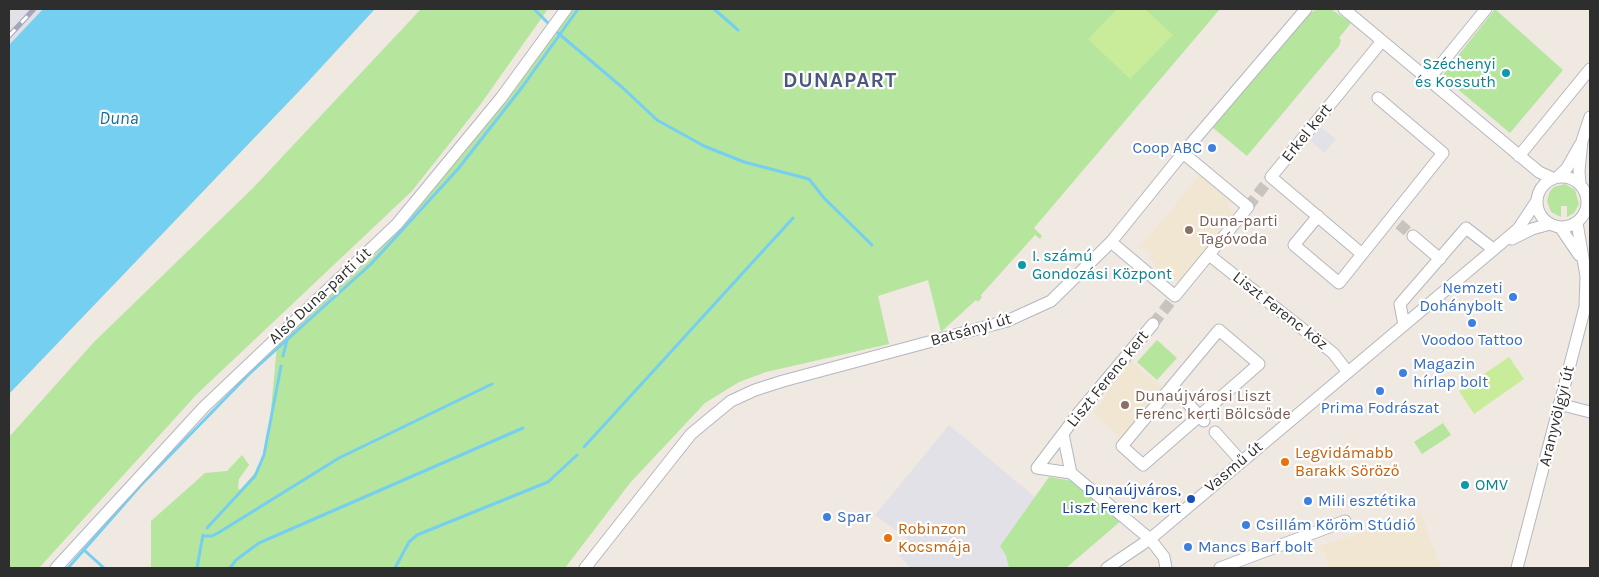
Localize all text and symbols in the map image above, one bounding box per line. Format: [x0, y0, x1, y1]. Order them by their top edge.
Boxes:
place label: Széchenyi és Kossuth [1415, 54, 1496, 92]
marker: Széchenyi és Kossuth [1500, 67, 1512, 79]
district label: DUNAPART [782, 68, 898, 94]
street label: Erkel kert [1278, 100, 1336, 166]
water label: Duna [99, 108, 139, 130]
place label: Coop ABC [1133, 138, 1202, 158]
marker: Coop ABC [1206, 142, 1218, 154]
place label: Duna-parti Tagóvoda [1199, 211, 1278, 249]
marker: Duna-parti Tagóvoda [1183, 224, 1195, 236]
street label: Alsó Duna-parti út [265, 244, 375, 348]
place label: I. számú Gondozási Központ [1032, 246, 1172, 284]
marker: I. számú Gondozási Központ [1016, 259, 1028, 271]
street label: Liszt Ferenc köz [1229, 268, 1331, 354]
place label: Nemzeti Dohánybolt [1419, 278, 1503, 316]
marker: Nemzeti Dohánybolt [1507, 291, 1519, 303]
street label: Batsányi út [928, 309, 1014, 351]
marker: Voodoo Tattoo [1466, 317, 1478, 329]
street label: Liszt Ferenc kert [1063, 327, 1153, 431]
place label: Voodoo Tattoo [1421, 330, 1523, 350]
place label: Magazin hírlap bolt [1413, 354, 1488, 392]
street label: Aranyvölgyi út [1535, 364, 1579, 468]
marker: Magazin hírlap bolt [1397, 367, 1409, 379]
marker: Prima Fodrászat [1374, 385, 1386, 397]
place label: Dunaújvárosi Liszt Ferenc kerti Bölcsőde [1135, 386, 1291, 424]
place label: Prima Fodrászat [1321, 398, 1439, 418]
marker: Dunaújvárosi Liszt Ferenc kerti Bölcsőde [1119, 399, 1131, 411]
street label: Vasmű út [1201, 437, 1267, 497]
place label: Legvidámabb Barakk Söröző [1295, 443, 1399, 481]
marker: Legvidámabb Barakk Söröző [1279, 456, 1291, 468]
place label: OMV [1475, 475, 1508, 495]
marker: OMV [1459, 479, 1471, 491]
place label: Dunaújváros, Liszt Ferenc kert [1062, 480, 1181, 518]
place label: Mili esztétika [1318, 491, 1416, 511]
marker: Dunaújváros, Liszt Ferenc kert [1185, 493, 1197, 505]
marker: Mili esztétika [1302, 495, 1314, 507]
place label: Spar [837, 507, 871, 527]
marker: Spar [821, 511, 833, 523]
place label: Csillám Köröm Stúdió [1256, 515, 1416, 535]
place label: Robinzon Kocsmája [898, 519, 971, 557]
marker: Csillám Köröm Stúdió [1240, 519, 1252, 531]
marker: Robinzon Kocsmája [882, 532, 894, 544]
place label: Mancs Barf bolt [1198, 537, 1313, 557]
marker: Mancs Barf bolt [1182, 541, 1194, 553]

